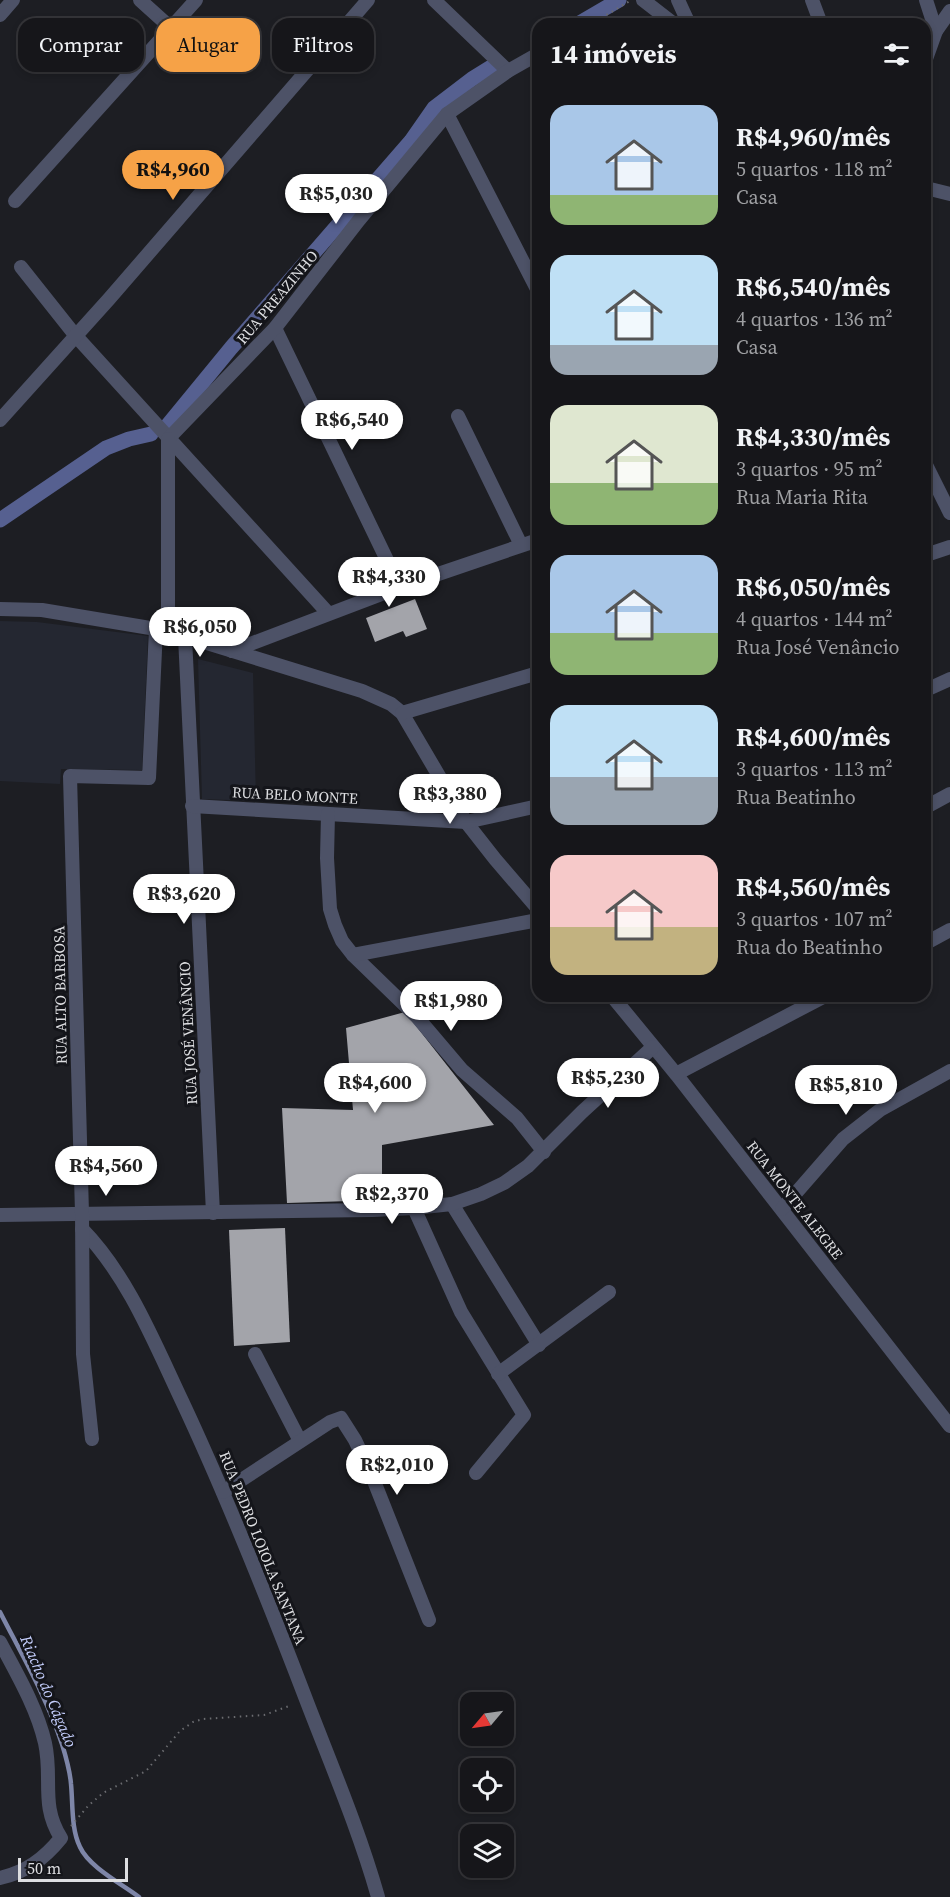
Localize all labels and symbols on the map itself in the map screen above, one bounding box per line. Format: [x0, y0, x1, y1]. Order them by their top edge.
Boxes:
pin: R$4,960 [118, 150, 228, 201]
pin: R$5,030 [281, 174, 391, 225]
street label: RUA PREAZINHO [231, 246, 323, 348]
pin: R$6,540 [297, 400, 407, 451]
pin: R$4,330 [334, 557, 444, 608]
pin: R$6,050 [145, 607, 255, 658]
pin: R$3,380 [395, 774, 505, 825]
street label: RUA BELO MONTE [232, 781, 358, 809]
pin: R$3,620 [129, 874, 239, 925]
street label: RUA ALTO BARBOSA [48, 925, 72, 1065]
street label: RUA JOSÉ VENÂNCIO [174, 961, 202, 1105]
pin: R$1,980 [396, 981, 506, 1032]
pin: R$5,230 [553, 1058, 663, 1109]
pin: R$4,600 [320, 1063, 430, 1114]
pin: R$5,810 [791, 1065, 901, 1116]
street label: RUA MONTE ALEGRE [742, 1136, 848, 1264]
pin: R$4,560 [51, 1146, 161, 1197]
pin: R$2,370 [337, 1174, 447, 1225]
pin: R$2,010 [342, 1445, 452, 1496]
street label: RUA PEDRO LOIOLA SANTANA [214, 1448, 312, 1648]
water label: Riacho do Cágado [15, 1631, 83, 1751]
north arrow [460, 1692, 514, 1746]
scale bar [18, 1855, 128, 1882]

